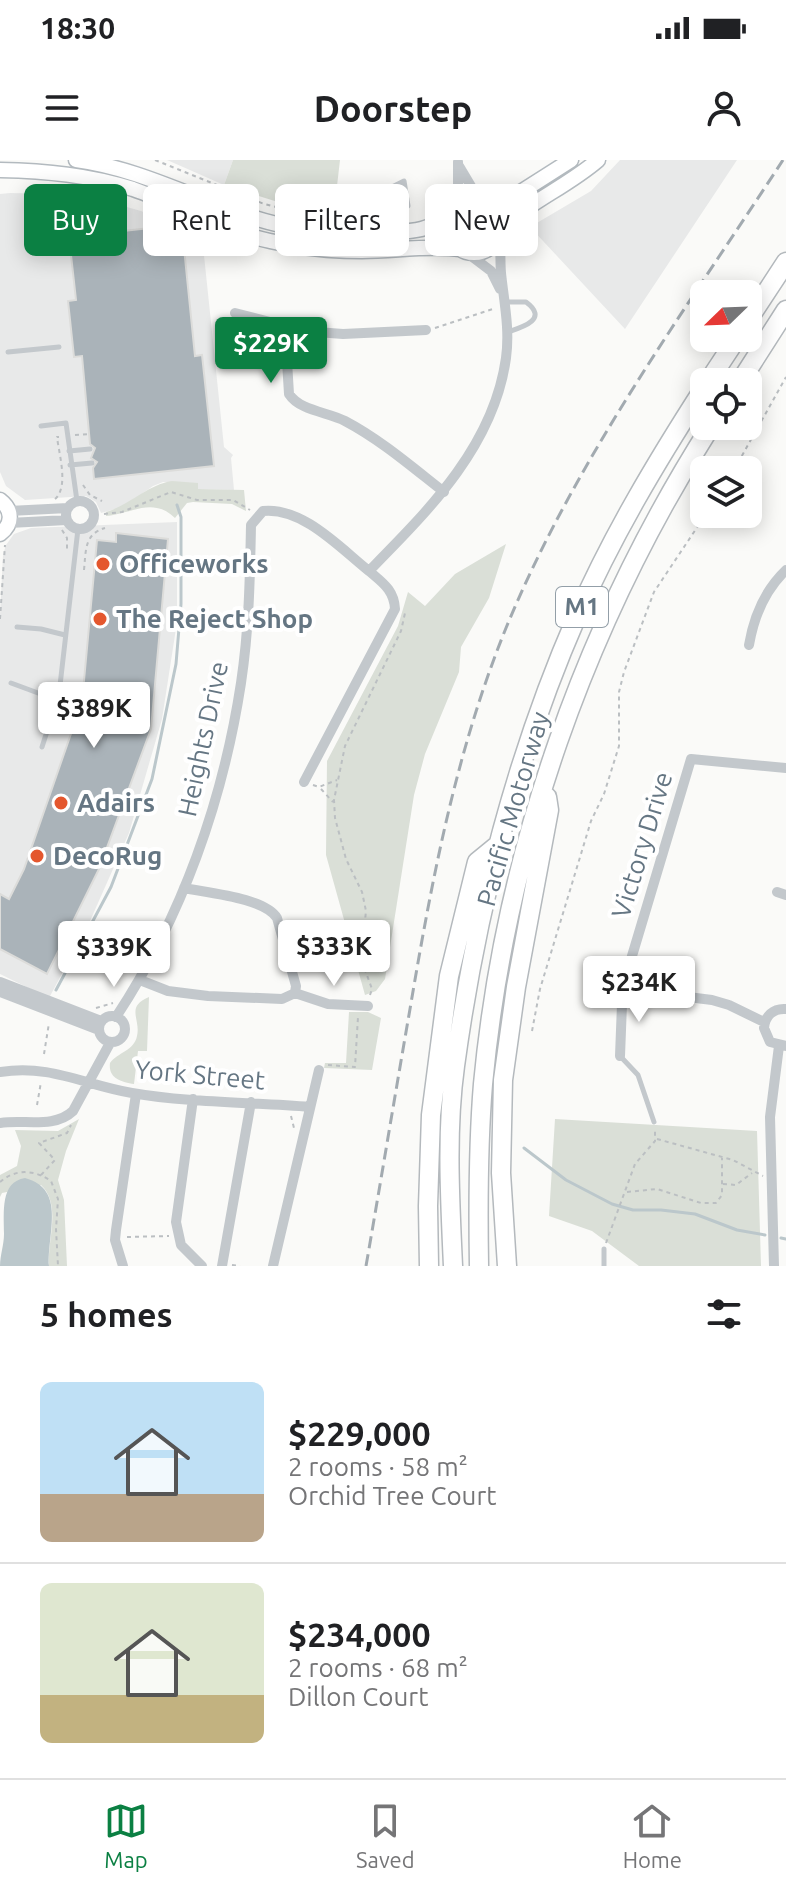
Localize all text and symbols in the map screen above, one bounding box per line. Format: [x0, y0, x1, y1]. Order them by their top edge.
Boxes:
text: 18:30 [40, 11, 115, 45]
icon: menu [40, 86, 84, 130]
icon: person [702, 86, 746, 130]
text: Doorstep [314, 88, 472, 129]
chip: Buy [24, 184, 127, 256]
chip: Rent [143, 184, 259, 256]
chip: Filters [275, 184, 409, 256]
chip: New [425, 184, 538, 256]
north arrow [690, 280, 762, 352]
map controls [690, 280, 762, 528]
pin: $229K [215, 317, 327, 385]
text: $229K [233, 328, 309, 357]
button: locate [690, 368, 762, 440]
button: layers [690, 456, 762, 528]
place label: Officeworks [119, 549, 269, 578]
marker: Officeworks [94, 555, 112, 573]
road number: M1 [556, 587, 608, 627]
place label: The Reject Shop [116, 604, 313, 633]
marker: The Reject Shop [91, 610, 109, 628]
street label: Heights Drive [172, 659, 233, 819]
pin: $389K [38, 682, 150, 750]
text: $389K [56, 693, 132, 722]
street label: Pacific Motorway [471, 708, 554, 909]
street label: Victory Drive [606, 768, 678, 922]
place label: Adairs [77, 788, 155, 817]
marker: Adairs [52, 794, 70, 812]
place label: DecoRug [53, 841, 162, 870]
marker: DecoRug [28, 847, 46, 865]
pin: $333K [278, 920, 390, 988]
pin: $339K [58, 921, 170, 989]
text: $333K [296, 931, 372, 960]
text: $339K [76, 932, 152, 961]
pin: $234K [583, 956, 695, 1024]
text: $234K [601, 967, 677, 996]
street label: York Street [134, 1054, 266, 1095]
icon: filters [702, 1292, 746, 1336]
text: 5 homes [40, 1295, 173, 1333]
icon: home [104, 1414, 200, 1510]
text: $229,000 [288, 1414, 431, 1452]
text: 2 rooms · 58 m² [288, 1452, 468, 1481]
text: Orchid Tree Court [288, 1481, 497, 1510]
icon: home [104, 1615, 200, 1711]
text: $234,000 [288, 1615, 431, 1653]
text: 2 rooms · 68 m² [288, 1653, 468, 1682]
text: Dillon Court [288, 1682, 428, 1711]
tab: Map [104, 1799, 148, 1872]
tab: Saved [356, 1799, 415, 1872]
tab: Home [623, 1799, 682, 1872]

